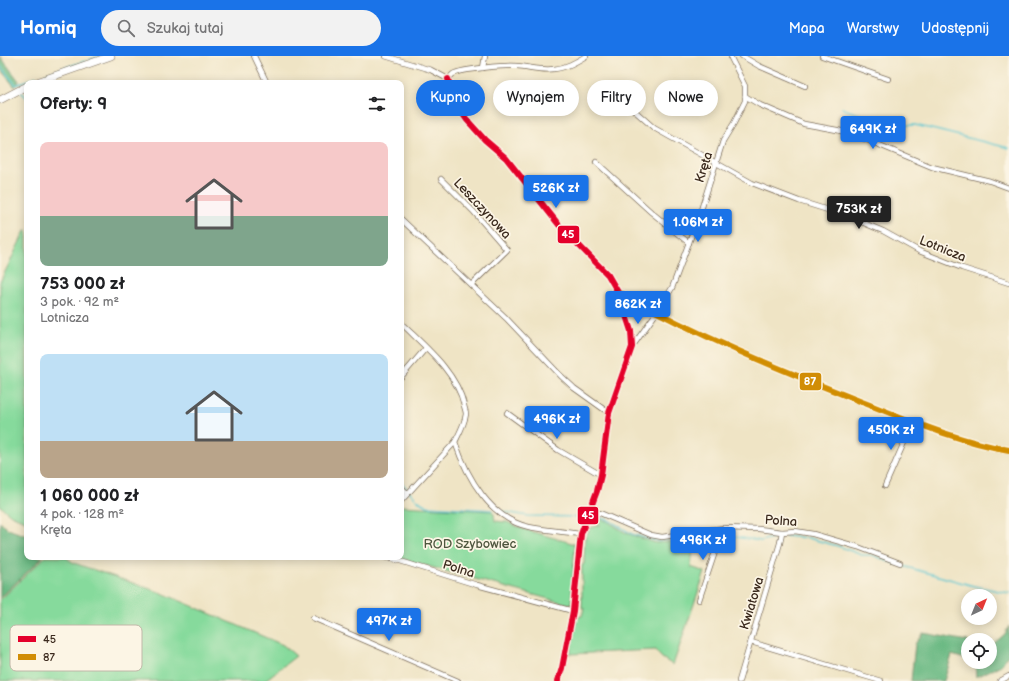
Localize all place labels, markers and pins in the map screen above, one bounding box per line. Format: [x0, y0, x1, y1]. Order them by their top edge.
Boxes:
pin: 649K zł [836, 116, 910, 150]
pin: 526K zł [519, 175, 593, 209]
pin: 753K zł [822, 196, 896, 230]
pin: 1.06M zł [657, 209, 739, 243]
pin: 862K zł [601, 291, 675, 325]
pin: 496K zł [520, 406, 594, 440]
pin: 450K zł [854, 417, 928, 451]
pin: 496K zł [666, 527, 740, 561]
pin: 497K zł [352, 608, 426, 642]

